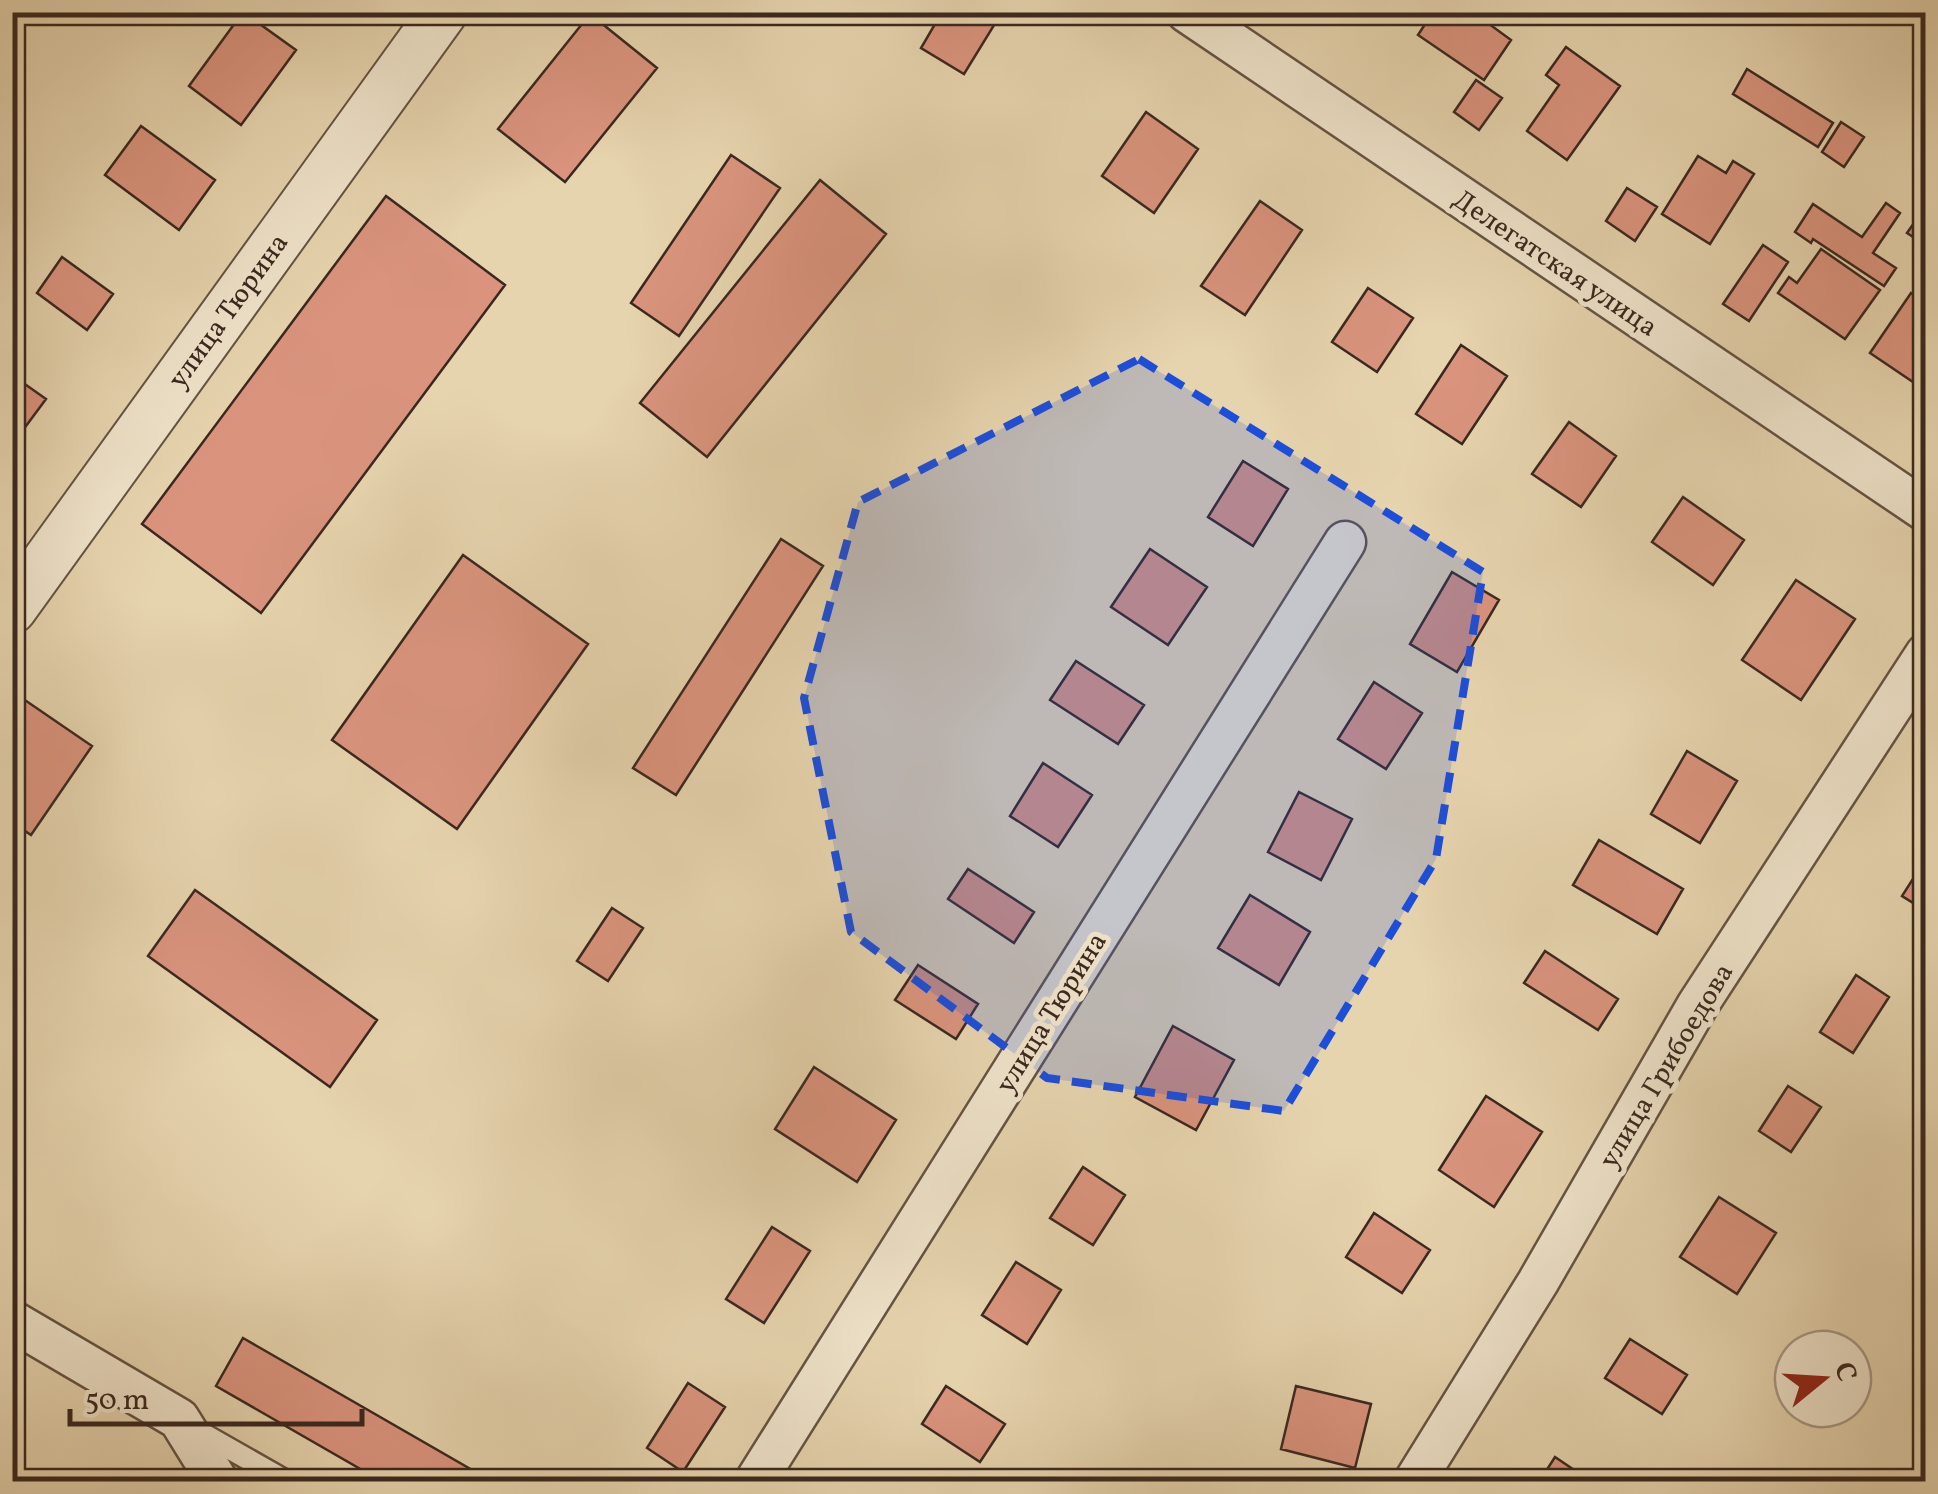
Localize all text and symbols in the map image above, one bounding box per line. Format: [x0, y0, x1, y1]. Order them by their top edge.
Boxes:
street label: Делегатская улица [1444, 181, 1665, 347]
street label: улица Тюрина [159, 226, 299, 397]
street label: улица Тюрина [987, 925, 1117, 1101]
street label: улица Грибоедова [1590, 956, 1744, 1176]
north arrow [1773, 1329, 1873, 1429]
text: С [1823, 1357, 1866, 1387]
scale bar [70, 1364, 362, 1426]
text: 50 m [85, 1380, 149, 1422]

